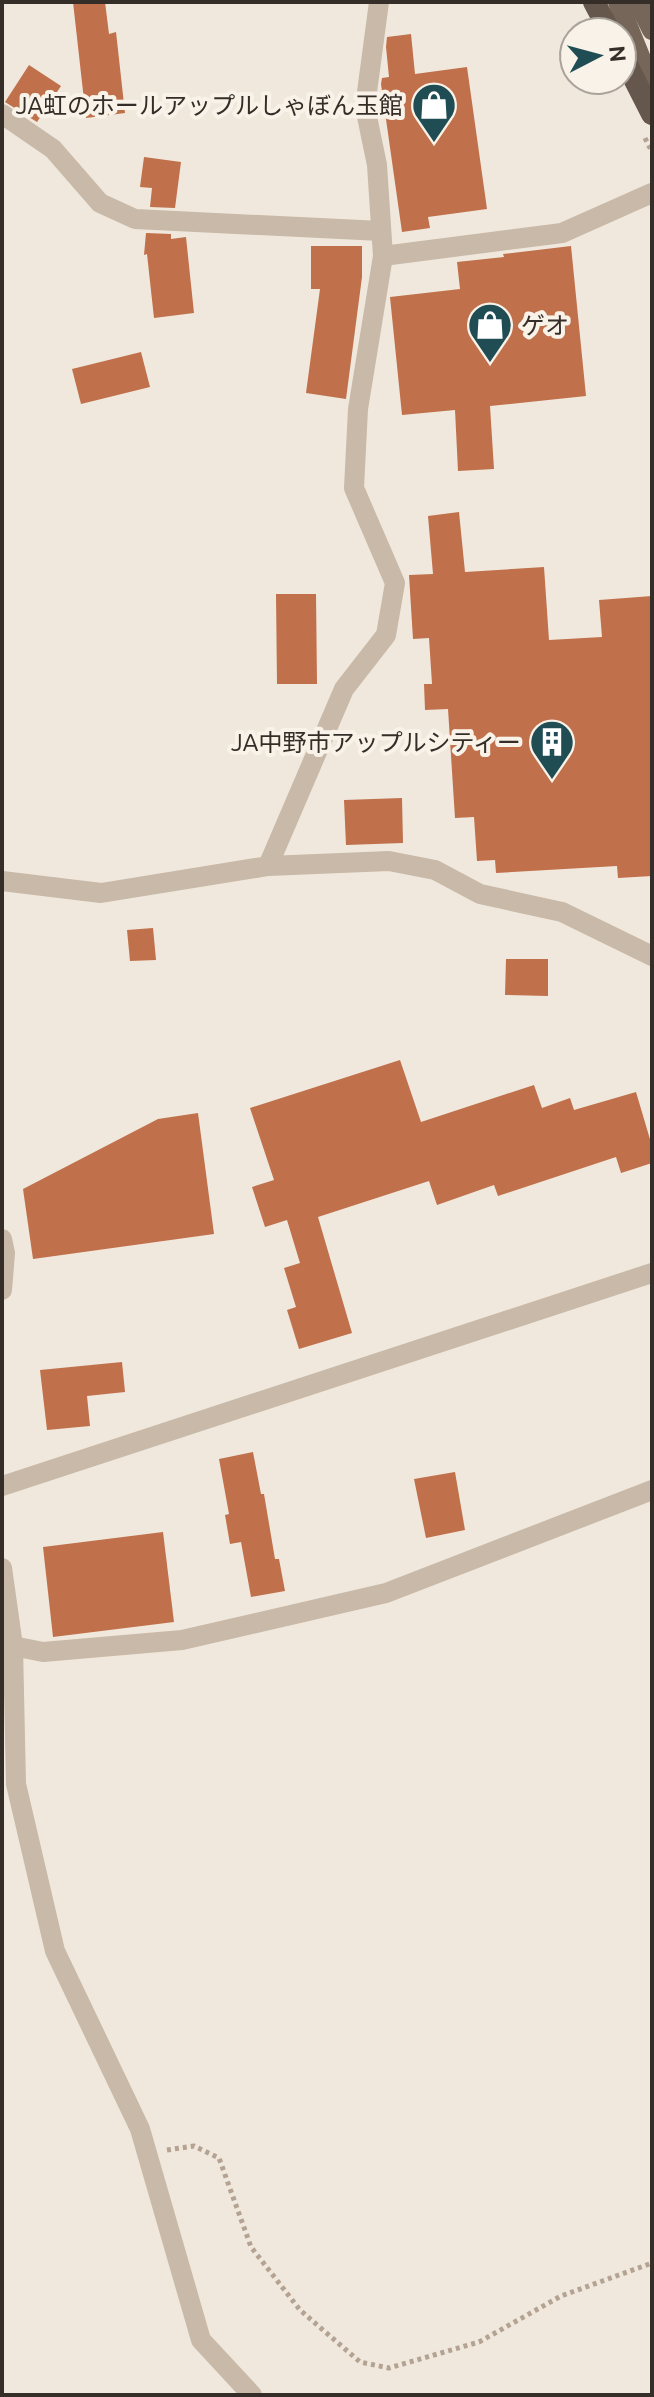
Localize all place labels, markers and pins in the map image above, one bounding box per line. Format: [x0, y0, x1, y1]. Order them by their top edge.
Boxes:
shop icon: JA虹のホールアップルしゃぼん玉館 [410, 81, 458, 144]
place label: JA虹のホールアップルしゃぼん玉館 [16, 92, 403, 119]
shop icon: ゲオ [466, 301, 514, 364]
place label: ゲオ [521, 312, 569, 339]
building icon: JA中野市アップルシティー [528, 718, 576, 781]
place label: JA中野市アップルシティー [231, 729, 521, 756]

